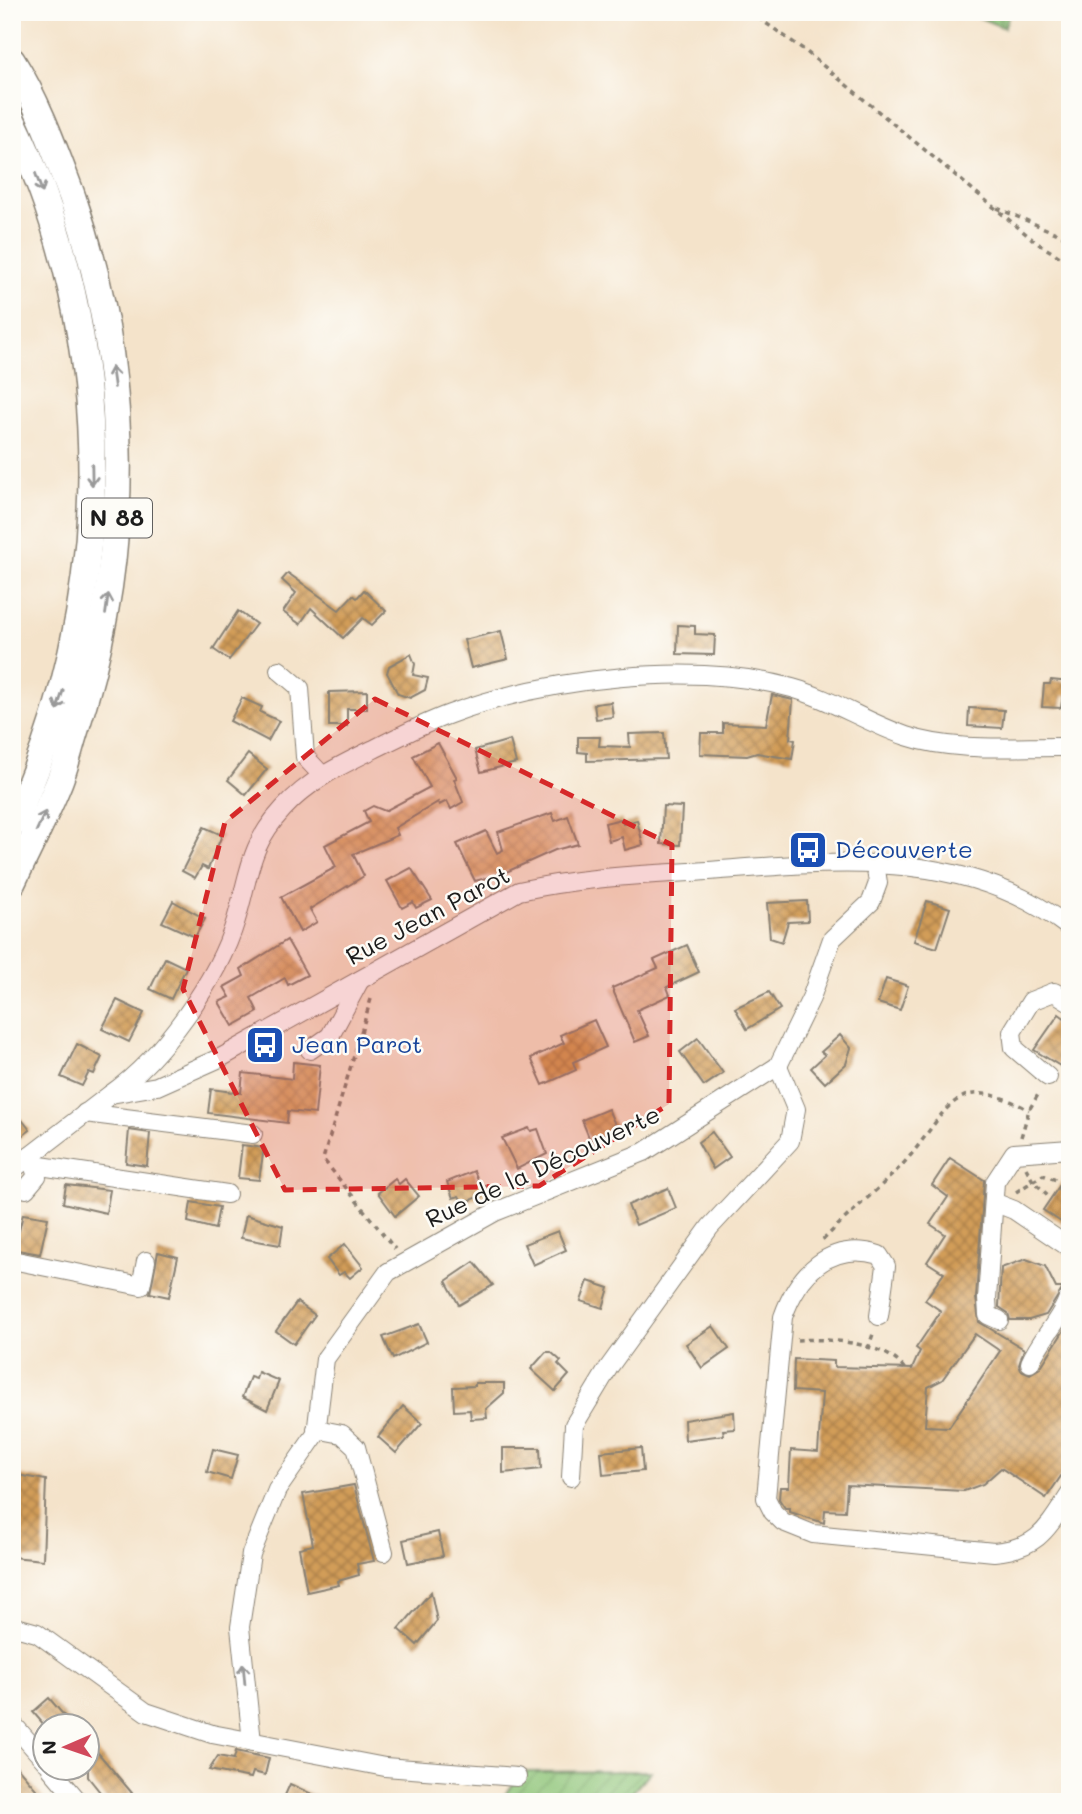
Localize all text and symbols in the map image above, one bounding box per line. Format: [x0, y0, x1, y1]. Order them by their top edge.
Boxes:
one-way arrow [34, 171, 46, 193]
one-way arrow [106, 367, 119, 389]
one-way arrow [85, 464, 99, 487]
road number: N 88 [82, 498, 152, 538]
one-way arrow [101, 593, 114, 616]
one-way arrow [52, 688, 65, 710]
one-way arrow [35, 811, 48, 832]
bus stop icon: Découverte [787, 829, 829, 871]
place label: Découverte [835, 833, 973, 864]
street label: Rue Jean Parot [340, 858, 515, 971]
bus stop icon: Jean Parot [244, 1024, 286, 1066]
place label: Jean Parot [292, 1028, 422, 1059]
street label: Rue de la Découverte [420, 1098, 665, 1234]
one-way arrow [238, 1663, 251, 1686]
north arrow [32, 1713, 102, 1783]
text: N [36, 1740, 61, 1755]

